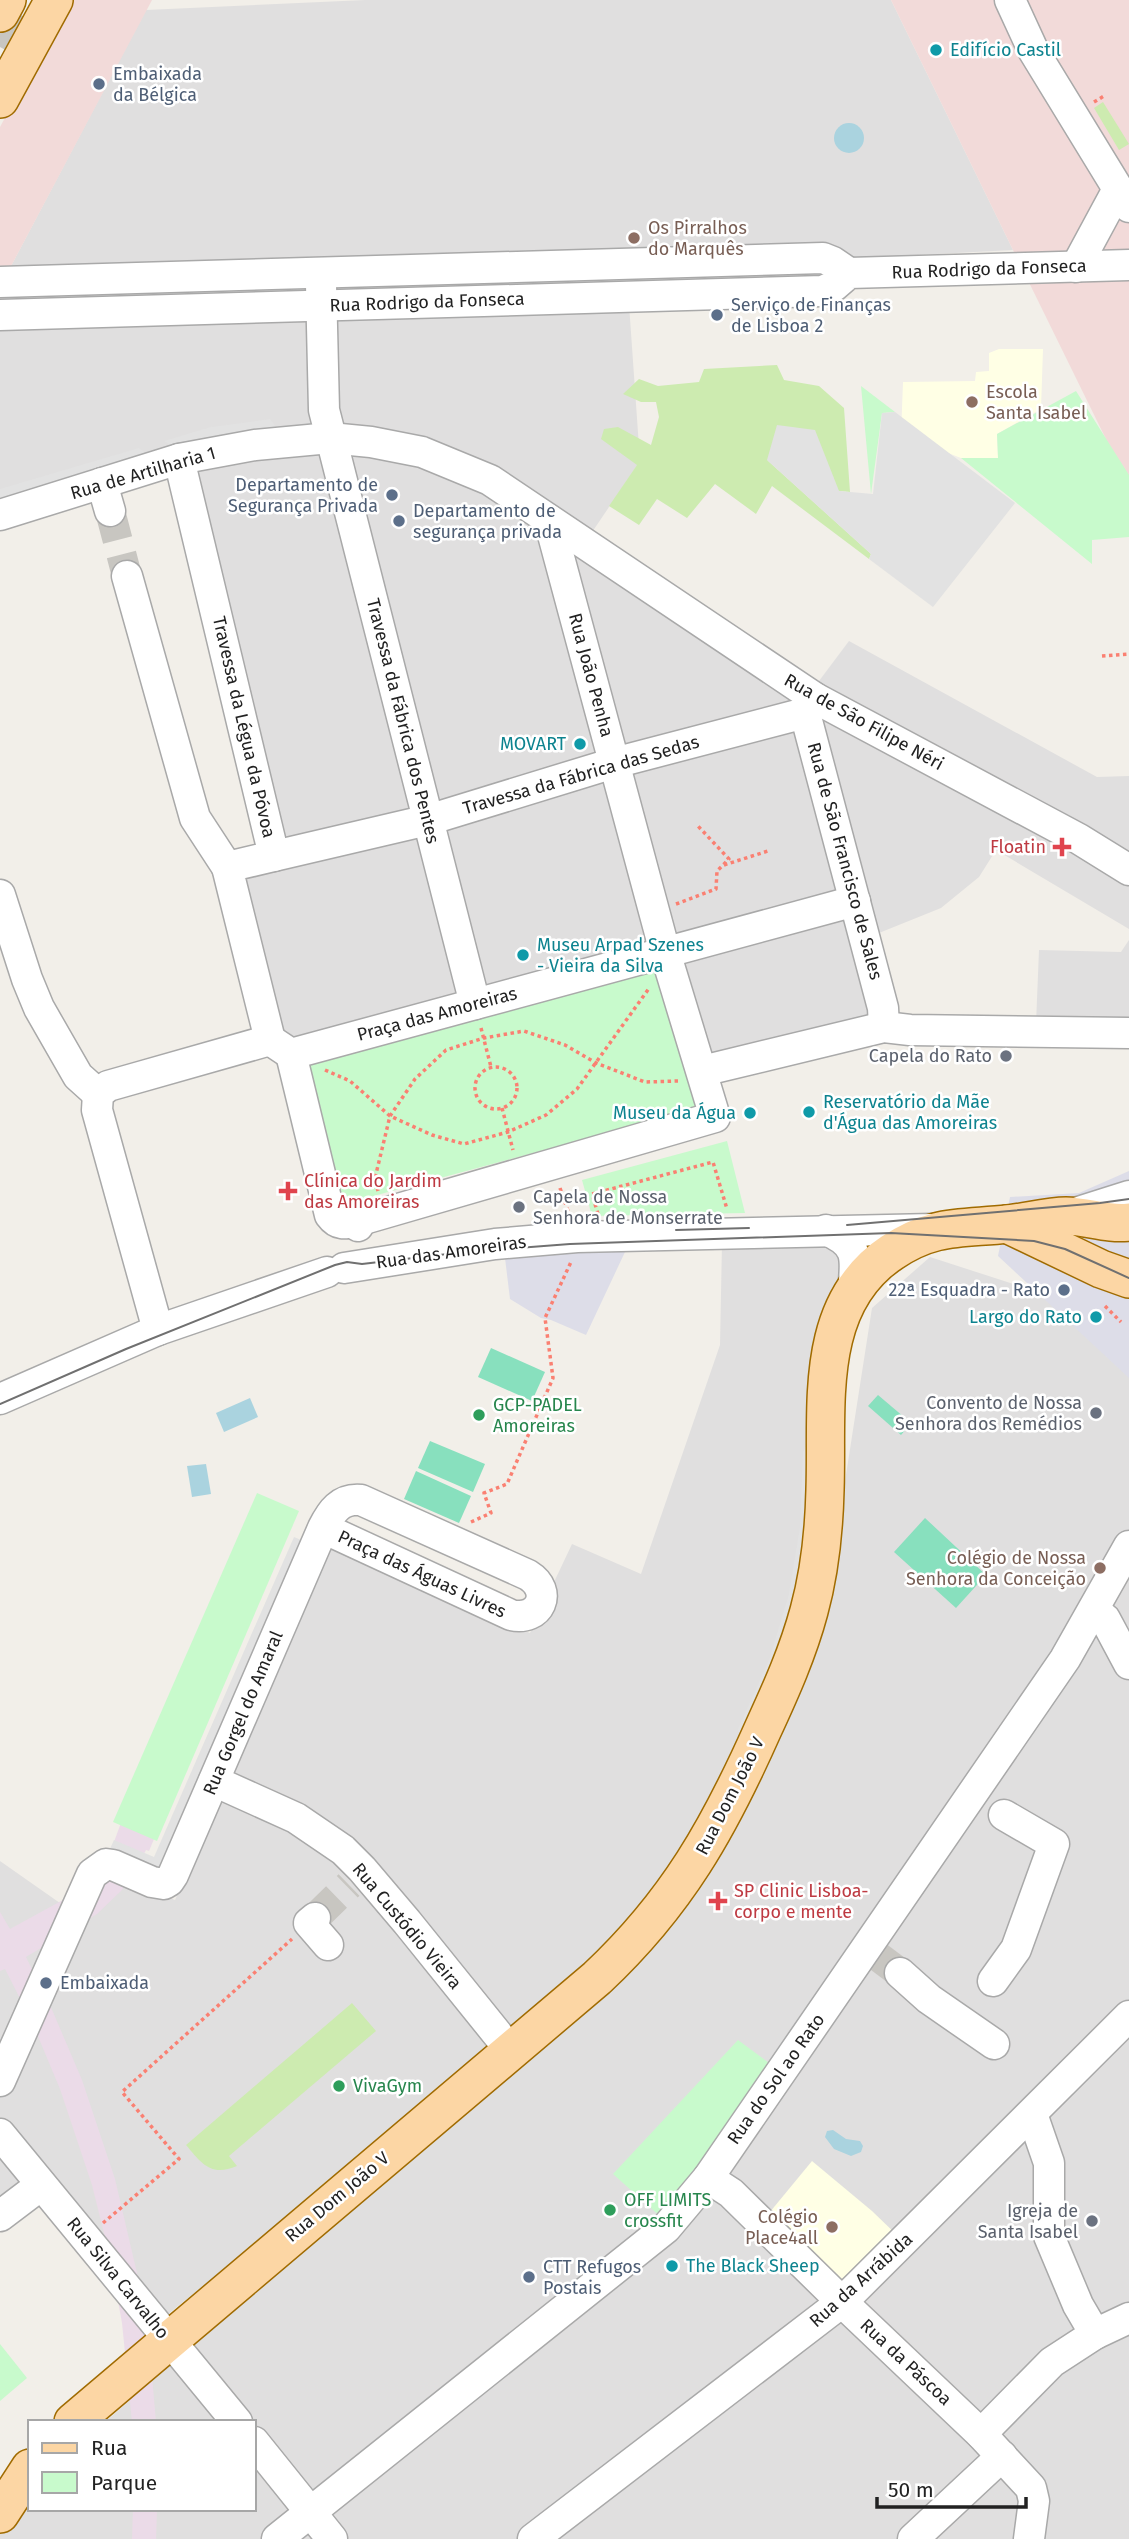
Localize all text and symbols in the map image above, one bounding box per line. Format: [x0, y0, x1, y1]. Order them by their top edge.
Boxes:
place label: Edifício Castil [950, 39, 1061, 61]
marker: Edifício Castil [928, 42, 944, 58]
place label: Embaixada da Bélgica [113, 63, 202, 106]
marker: Embaixada da Bélgica [91, 76, 107, 92]
place label: Os Pirralhos do Marquês [648, 217, 747, 260]
marker: Os Pirralhos do Marquês [626, 230, 642, 246]
street label: Rua Rodrigo da Fonseca [891, 255, 1087, 283]
street label: Rua Rodrigo da Fonseca [329, 288, 525, 316]
place label: Serviço de Finanças de Lisboa 2 [731, 294, 891, 337]
marker: Serviço de Finanças de Lisboa 2 [709, 307, 725, 323]
place label: Escola Santa Isabel [986, 381, 1086, 424]
marker: Escola Santa Isabel [964, 394, 980, 410]
street label: Rua de Artilharia 1 [68, 442, 218, 504]
place label: Departamento de Segurança Privada [228, 474, 378, 517]
marker: Departamento de Segurança Privada [384, 487, 400, 503]
place label: Departamento de segurança privada [413, 500, 562, 543]
marker: Departamento de segurança privada [391, 513, 407, 529]
street label: Travessa da Fábrica dos Pentes [362, 596, 444, 846]
street label: Rua João Penha [564, 611, 618, 739]
street label: Travessa da Légua da Póvoa [208, 614, 280, 840]
street label: Rua de São Filipe Néri [780, 669, 948, 775]
street label: Travessa da Fábrica das Sedas [460, 731, 702, 819]
place label: MOVART [500, 733, 567, 755]
marker: MOVART [572, 736, 588, 752]
street label: Rua de São Francisco de Sales [803, 740, 887, 982]
place label: Floatin [990, 836, 1046, 858]
marker: Floatin [1052, 837, 1072, 857]
place label: Museu Arpad Szenes - Vieira da Silva [537, 934, 704, 977]
marker: Museu Arpad Szenes - Vieira da Silva [515, 947, 531, 963]
street label: Praça das Amoreiras [355, 982, 519, 1046]
place label: Capela do Rato [869, 1045, 992, 1067]
marker: Capela do Rato [998, 1048, 1014, 1064]
place label: Reservatório da Mãe d'Água das Amoreiras [823, 1091, 997, 1134]
place label: Museu da Água [613, 1101, 736, 1124]
marker: Reservatório da Mãe d'Água das Amoreiras [801, 1104, 817, 1120]
marker: Museu da Água [742, 1105, 758, 1121]
place label: Clínica do Jardim das Amoreiras [304, 1170, 442, 1213]
marker: Clínica do Jardim das Amoreiras [278, 1181, 298, 1201]
place label: Capela de Nossa Senhora de Monserrate [533, 1186, 723, 1229]
marker: Capela de Nossa Senhora de Monserrate [511, 1199, 527, 1215]
street label: Rua das Amoreiras [375, 1231, 527, 1273]
place label: 22ª Esquadra - Rato [889, 1279, 1050, 1301]
marker: 22ª Esquadra - Rato [1056, 1282, 1072, 1298]
place label: Largo do Rato [969, 1306, 1082, 1328]
marker: Largo do Rato [1088, 1309, 1104, 1325]
place label: Convento de Nossa Senhora dos Remédios [895, 1392, 1082, 1435]
place label: GCP-PADEL Amoreiras [493, 1394, 582, 1437]
marker: Convento de Nossa Senhora dos Remédios [1088, 1405, 1104, 1421]
marker: GCP-PADEL Amoreiras [471, 1407, 487, 1423]
street label: Praça das Águas Livres [334, 1524, 510, 1623]
place label: Colégio de Nossa Senhora da Conceição [906, 1547, 1086, 1590]
marker: Colégio de Nossa Senhora da Conceição [1092, 1560, 1108, 1576]
street label: Rua Gorgel do Amaral [198, 1628, 288, 1798]
street label: Rua Dom João V [691, 1733, 769, 1859]
street label: Rua Custódio Vieira [348, 1858, 466, 1994]
place label: SP Clinic Lisboa- corpo e mente [734, 1880, 869, 1923]
marker: SP Clinic Lisboa- corpo e mente [708, 1891, 728, 1911]
place label: Embaixada [60, 1972, 149, 1994]
marker: Embaixada [38, 1975, 54, 1991]
street label: Rua do Sol ao Rato [723, 2009, 829, 2149]
place label: VivaGym [353, 2075, 422, 2097]
marker: VivaGym [331, 2078, 347, 2094]
street label: Rua Dom João V [280, 2147, 394, 2247]
place label: OFF LIMITS crossfit [624, 2189, 711, 2232]
place label: Igreja de Santa Isabel [978, 2200, 1078, 2243]
marker: OFF LIMITS crossfit [602, 2202, 618, 2218]
place label: Colégio Place4all [745, 2206, 818, 2249]
street label: Rua Silva Carvalho [62, 2213, 174, 2343]
marker: Igreja de Santa Isabel [1084, 2213, 1100, 2229]
marker: Colégio Place4all [824, 2219, 840, 2235]
street label: Rua da Arrábida [805, 2228, 917, 2332]
place label: The Black Sheep [686, 2255, 820, 2277]
place label: CTT Refugos Postais [543, 2256, 641, 2299]
marker: The Black Sheep [664, 2258, 680, 2274]
marker: CTT Refugos Postais [521, 2269, 537, 2285]
street label: Rua da Páscoa [856, 2314, 956, 2410]
legend [28, 2420, 256, 2511]
text: Rua [91, 2435, 127, 2461]
scale bar [877, 2466, 1026, 2510]
text: Parque [91, 2470, 157, 2496]
text: 50 m [888, 2477, 934, 2503]

